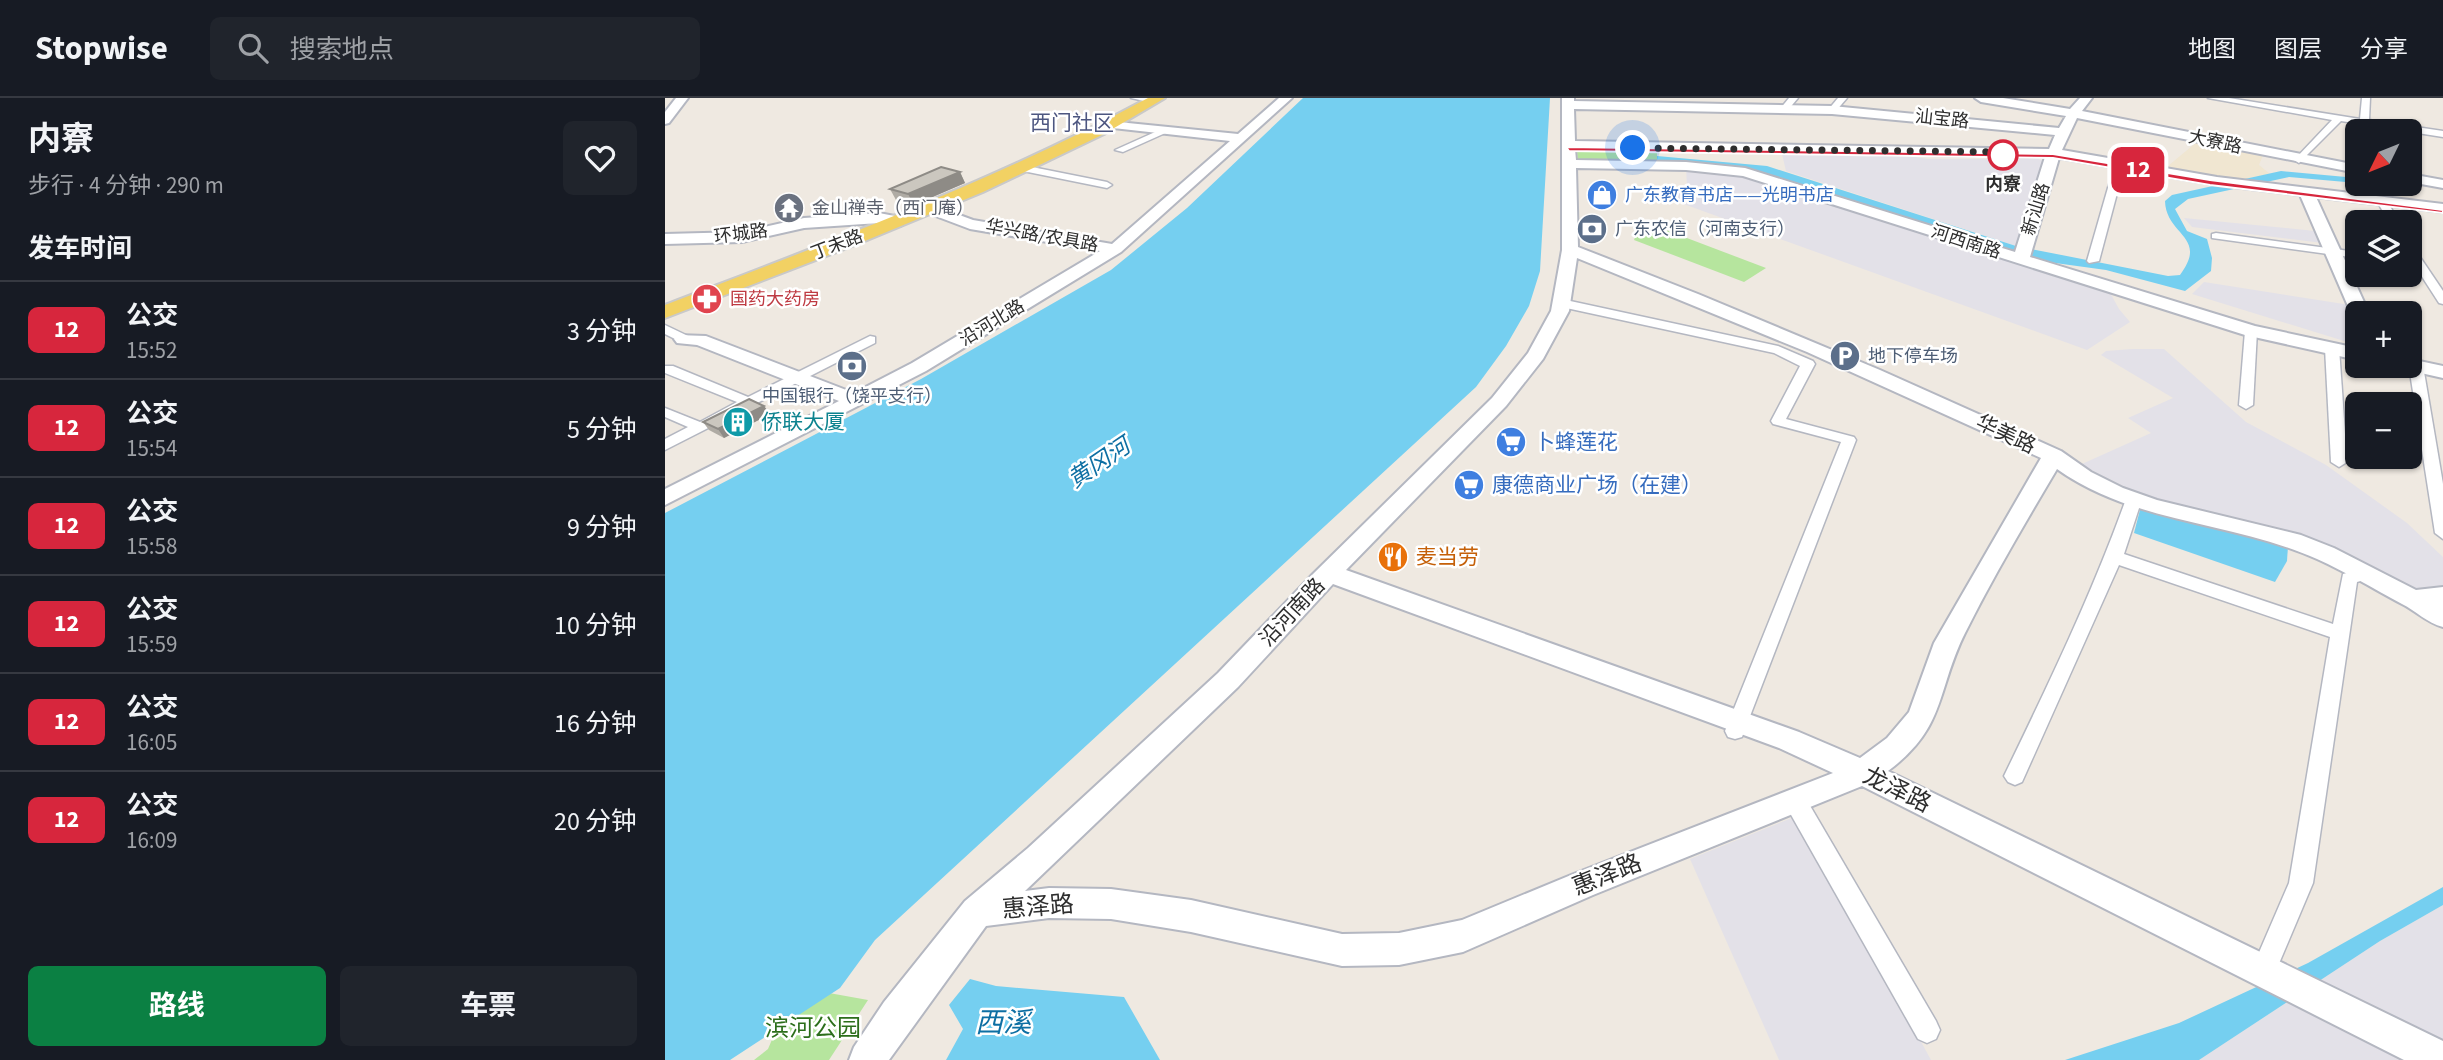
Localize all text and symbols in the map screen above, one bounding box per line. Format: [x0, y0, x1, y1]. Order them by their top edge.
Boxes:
search box [210, 17, 700, 80]
text: Stopwise [35, 25, 168, 72]
icon: search [234, 29, 272, 67]
text: 搜索地点 [290, 31, 394, 68]
text: 地图 [2188, 32, 2236, 67]
text: 图层 [2274, 32, 2322, 67]
text: 分享 [2360, 32, 2408, 67]
street label: 汕宝路 [1914, 104, 1970, 134]
district label: 西门社区 [1030, 108, 1114, 138]
text: 内寮 [28, 116, 94, 163]
north arrow [2345, 119, 2422, 196]
map controls [2345, 119, 2422, 469]
button: heart [563, 121, 637, 195]
street label: 大寮路 [2186, 124, 2244, 160]
your location [1615, 130, 1650, 165]
marker: 内寮 [1988, 140, 2018, 170]
line badge: 12 [2107, 147, 2169, 193]
text: 12 [2125, 152, 2151, 187]
text: 步行 · 4 分钟 · 290 m [28, 169, 224, 202]
place label: 内寮 [1985, 172, 2021, 197]
shop icon: 广东教育书店——光明书店 [1585, 178, 1619, 212]
street label: 新汕路 [2016, 180, 2056, 238]
place label: 广东教育书店——光明书店 [1625, 183, 1834, 208]
temple icon: 金山禅寺（西门庵） [772, 191, 806, 225]
place label: 金山禅寺（西门庵） [812, 196, 974, 221]
button: layers [2345, 210, 2422, 287]
bank icon: 广东农信（河南支行） [1575, 212, 1609, 246]
street label: 华兴路/农具路 [984, 214, 1100, 258]
place label: 广东农信（河南支行） [1615, 217, 1795, 242]
street label: 环城路 [713, 218, 769, 250]
street label: 河西南路 [1928, 219, 2004, 265]
street label: 丁未路 [807, 224, 867, 266]
text: 发车时间 [28, 230, 132, 267]
pharmacy icon: 国药大药房 [690, 282, 724, 316]
place label: 国药大药房 [730, 287, 820, 312]
street label: 沿河北路 [955, 294, 1029, 352]
text: 公交 [126, 297, 178, 334]
button: + [2345, 301, 2422, 378]
text: 12 [54, 312, 79, 347]
text: 3 分钟 [567, 313, 637, 350]
text: 15:52 [126, 334, 177, 367]
parking icon: 地下停车场 [1828, 339, 1862, 373]
place label: 地下停车场 [1868, 344, 1958, 369]
bank icon: 中国银行（饶平支行） [835, 349, 869, 383]
place label: 中国银行（饶平支行） [762, 384, 942, 409]
button: − [2345, 392, 2422, 469]
text: 公交 [126, 395, 178, 432]
building icon: 侨联大厦 [721, 405, 755, 439]
place label: 侨联大厦 [761, 407, 845, 437]
street label: 华美路 [1971, 407, 2041, 461]
text: 12 [54, 410, 79, 445]
text: 5 分钟 [567, 411, 637, 448]
supermarket icon: 卜蜂莲花 [1494, 425, 1528, 459]
place label: 卜蜂莲花 [1534, 427, 1618, 457]
water label: 黄冈河 [1061, 428, 1140, 496]
text: 15:54 [126, 432, 177, 465]
supermarket icon: 康德商业广场（在建） [1452, 468, 1486, 502]
place label: 康德商业广场（在建） [1492, 470, 1702, 500]
text: 公交 [126, 493, 178, 530]
text: 12 [54, 508, 79, 543]
text: 9 分钟 [567, 509, 637, 546]
text: 15:58 [126, 530, 177, 563]
restaurant icon: 麦当劳 [1376, 540, 1410, 574]
place label: 麦当劳 [1416, 542, 1479, 572]
street label: 沿河南路 [1252, 571, 1332, 653]
text: 公交 [126, 591, 178, 628]
text: 12 [54, 606, 79, 641]
text: 10 分钟 [554, 607, 637, 644]
text: 15:59 [126, 628, 177, 661]
text: 公交 [126, 689, 178, 726]
text: 12 [54, 704, 79, 739]
text: 16 分钟 [554, 705, 637, 742]
text: 16:05 [126, 726, 177, 759]
street label: 龙泽路 [1857, 758, 1937, 822]
text: 公交 [126, 787, 178, 824]
text: 12 [54, 802, 79, 837]
text: 20 分钟 [554, 803, 637, 840]
text: 16:09 [126, 824, 177, 857]
street label: 惠泽路 [1567, 845, 1647, 905]
street label: 惠泽路 [1001, 886, 1075, 928]
button: 路线 [28, 966, 326, 1046]
button: 车票 [340, 966, 637, 1046]
water label: 西溪 [975, 1003, 1034, 1043]
park label: 滨河公园 [765, 1011, 861, 1046]

